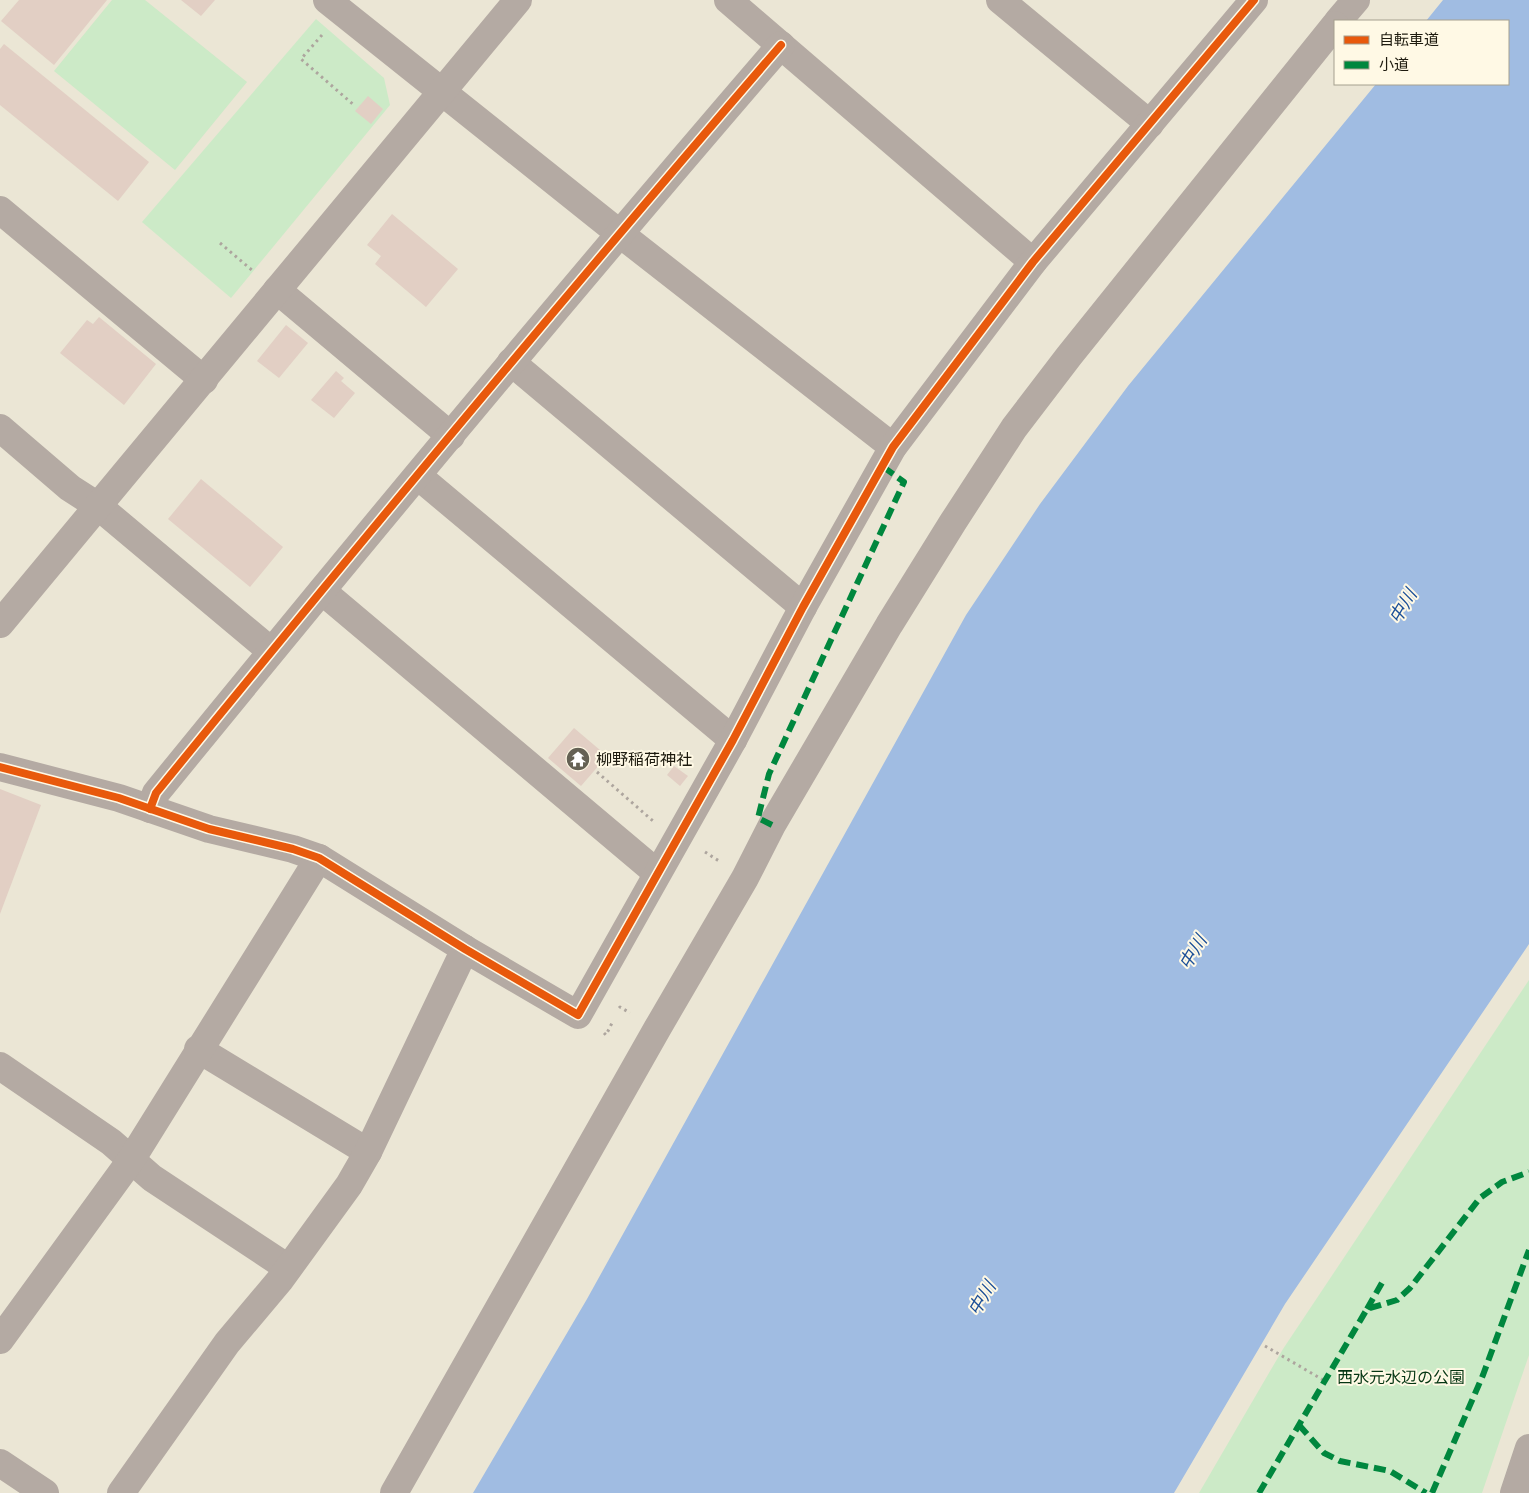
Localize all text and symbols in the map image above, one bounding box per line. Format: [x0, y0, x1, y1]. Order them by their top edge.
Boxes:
legend [1334, 20, 1509, 85]
text: 自転車道 [1379, 31, 1439, 48]
text: 小道 [1379, 56, 1409, 73]
water label: 中川 [1384, 584, 1421, 627]
temple icon: 柳野稲荷神社 [565, 746, 591, 772]
place label: 柳野稲荷神社 [596, 750, 692, 768]
water label: 中川 [1174, 930, 1211, 973]
water label: 中川 [963, 1276, 1000, 1319]
park label: 西水元水辺の公園 [1337, 1368, 1465, 1386]

